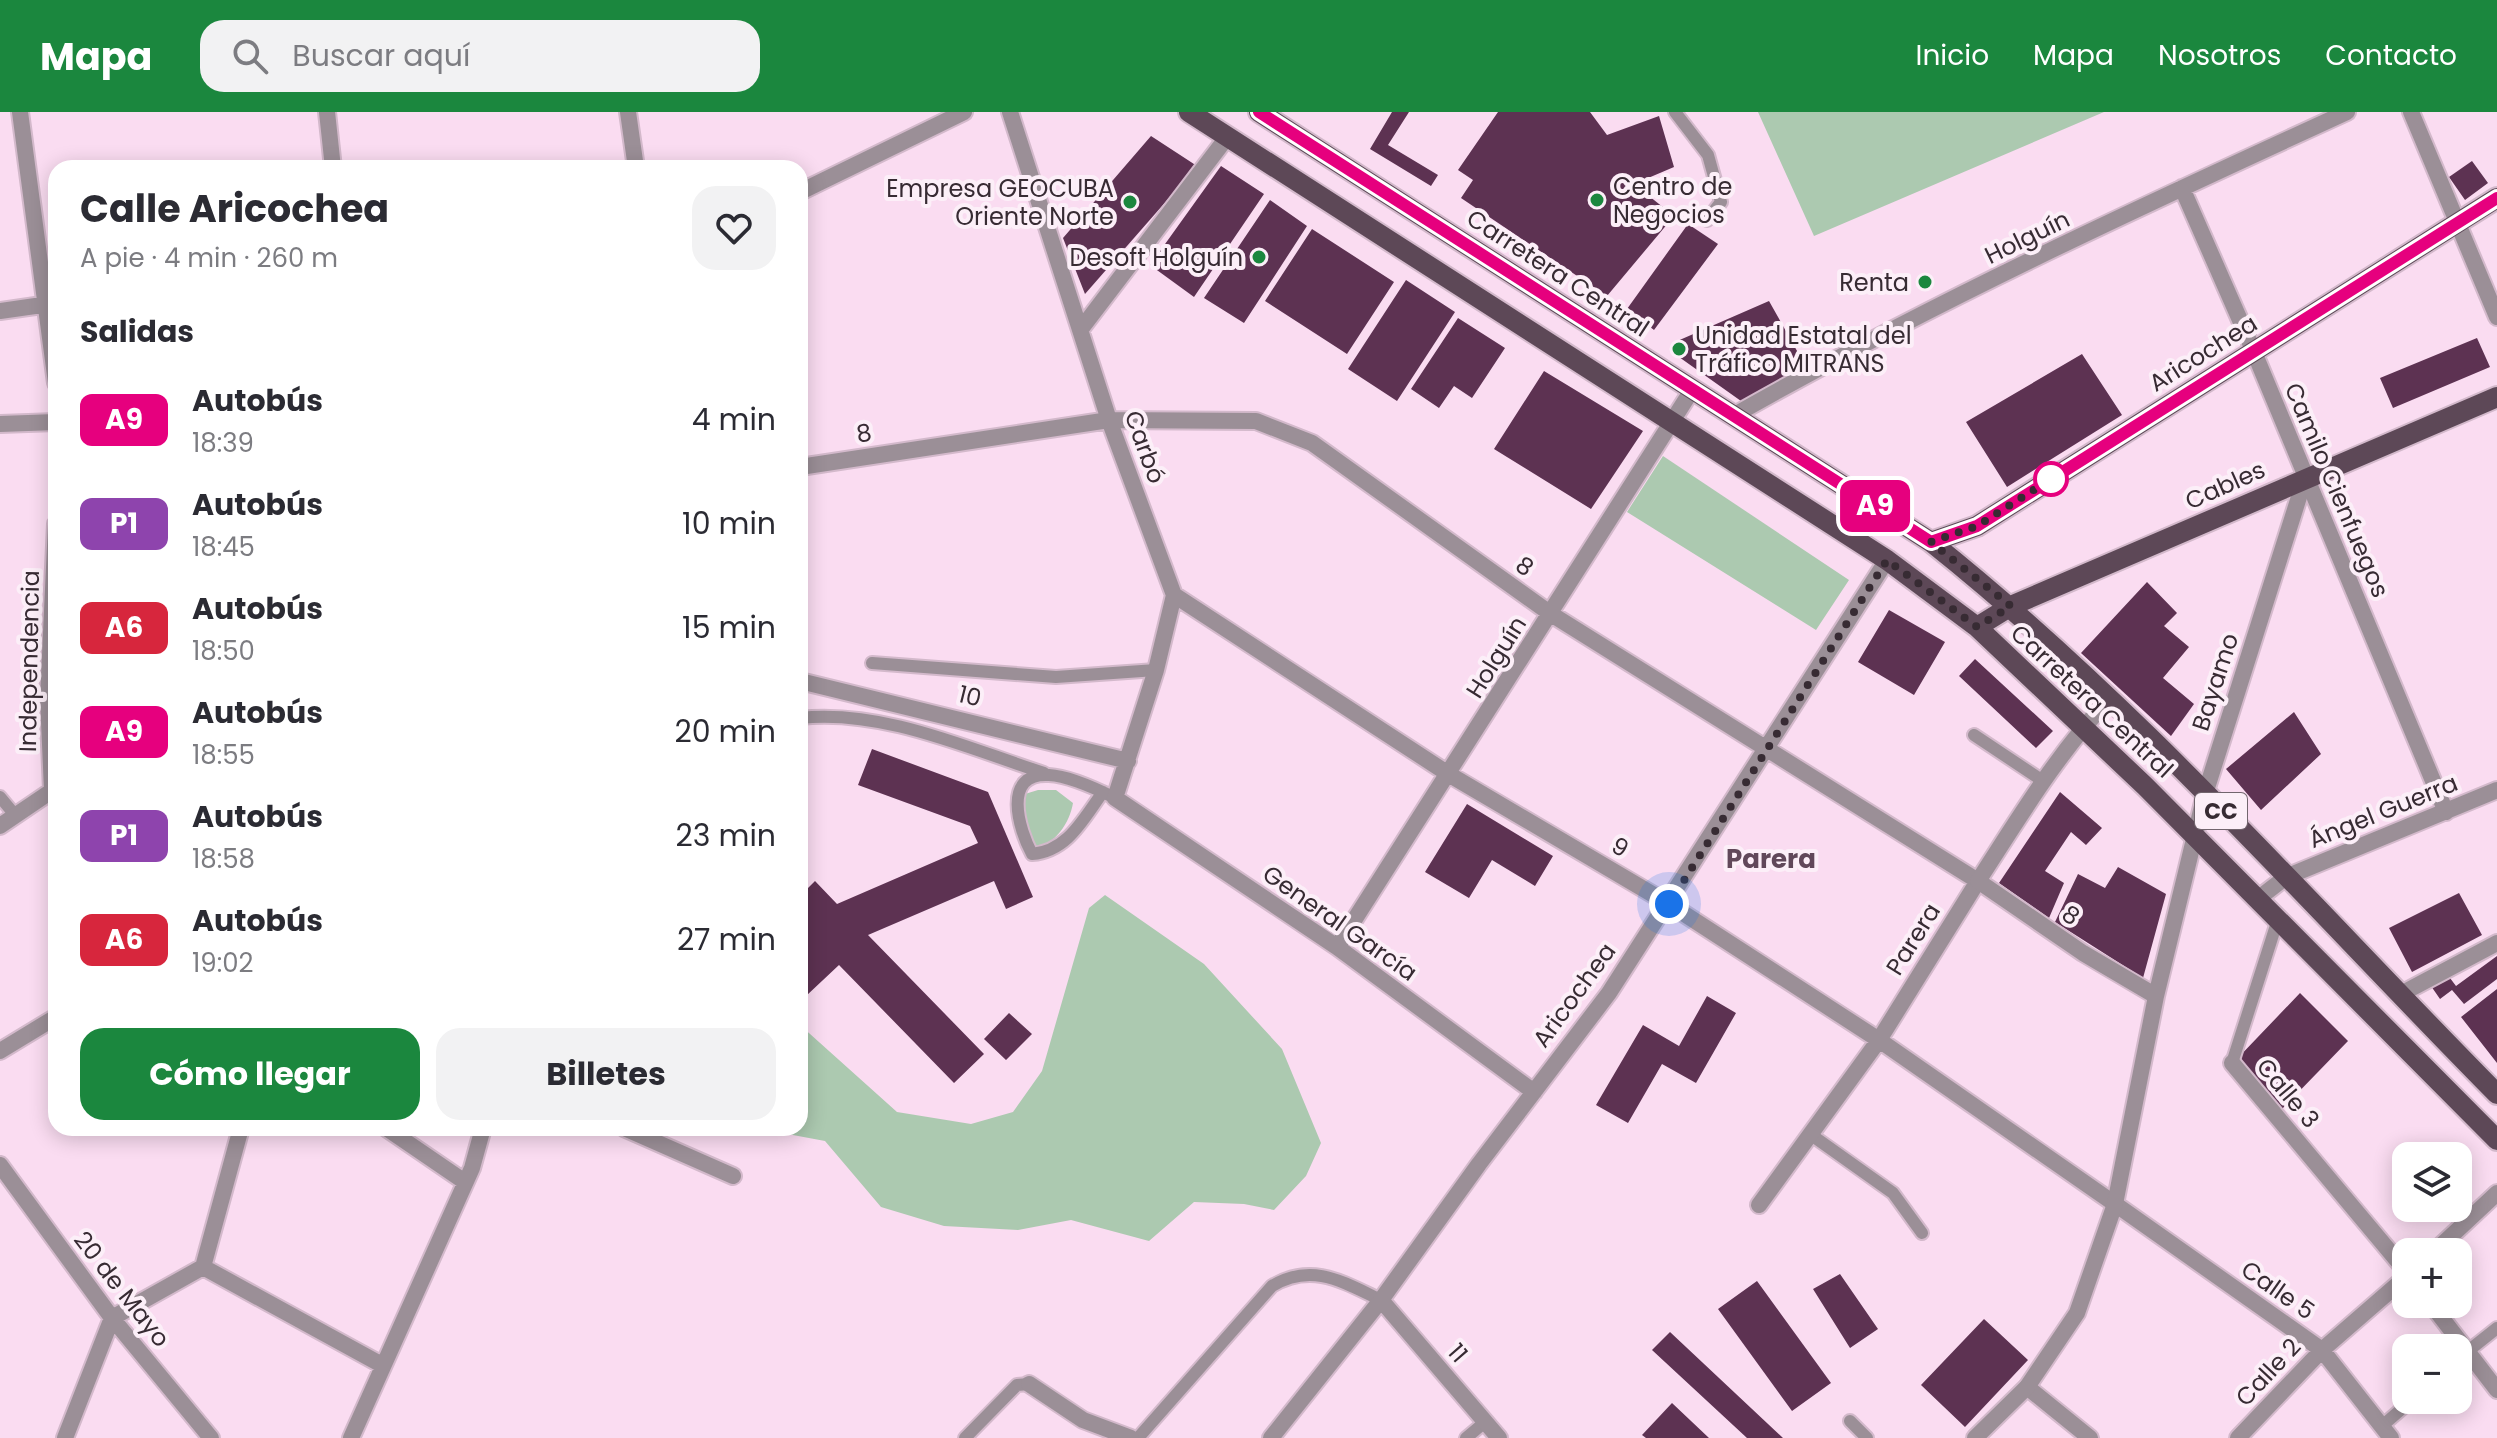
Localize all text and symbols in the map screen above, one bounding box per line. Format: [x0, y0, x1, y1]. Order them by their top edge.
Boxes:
search box [200, 20, 760, 92]
text: Mapa [40, 30, 152, 83]
icon: search [228, 34, 272, 78]
text: Buscar aquí [292, 34, 470, 77]
text: Inicio [1916, 36, 1989, 75]
text: Mapa [2033, 36, 2114, 75]
text: Nosotros [2158, 36, 2281, 75]
text: Contacto [2325, 36, 2457, 75]
place label: Centro de Negocios [1613, 170, 1732, 231]
place label: Empresa GEOCUBA Oriente Norte [886, 172, 1114, 233]
text: Calle Aricochea [80, 182, 389, 235]
button: heart [692, 186, 776, 270]
marker: Centro de Negocios [1588, 191, 1606, 209]
marker: Empresa GEOCUBA Oriente Norte [1121, 193, 1139, 211]
street label: Carretera Central [1460, 202, 1656, 344]
street label: Holguín [1979, 202, 2075, 272]
text: A pie · 4 min · 260 m [80, 240, 338, 276]
place label: Desoft Holguín [1070, 241, 1243, 274]
marker: Desoft Holguín [1250, 248, 1268, 266]
place label: Renta [1839, 266, 1909, 299]
marker: Renta [1916, 273, 1934, 291]
street label: Aricochea [2143, 307, 2263, 399]
text: Salidas [80, 310, 194, 353]
place label: Unidad Estatal del Tráfico MITRANS [1695, 319, 1912, 380]
marker: Unidad Estatal del Tráfico MITRANS [1670, 340, 1688, 358]
street label: Camilo Cienfuegos [2277, 378, 2397, 602]
text: Autobús [192, 379, 323, 422]
text: 4 min [692, 398, 776, 441]
text: A9 [105, 400, 143, 439]
street label: Carbó [1117, 406, 1173, 488]
street label: 8 [854, 416, 874, 450]
text: 18:39 [192, 425, 254, 461]
street label: Cables [2180, 453, 2270, 517]
unlabelled marker [2034, 462, 2068, 496]
line badge: A9 [1839, 480, 1911, 532]
text: Autobús [192, 483, 323, 526]
text: A9 [1856, 486, 1894, 525]
text: 10 min [682, 502, 776, 545]
text: P1 [110, 504, 138, 543]
text: 18:45 [192, 529, 255, 565]
street label: 8 [1509, 548, 1541, 584]
street label: Independencia [11, 570, 47, 752]
text: Autobús [192, 587, 323, 630]
text: 15 min [682, 606, 776, 649]
text: A6 [105, 608, 143, 647]
street label: Holguín [1458, 610, 1534, 704]
street label: Carretera Central [2003, 617, 2181, 785]
street label: Bayamo [2184, 629, 2246, 735]
text: 18:50 [192, 633, 255, 669]
street label: 10 [955, 677, 985, 715]
text: Autobús [192, 691, 323, 734]
text: 20 min [674, 710, 776, 753]
text: A9 [105, 712, 143, 751]
text: 18:55 [192, 737, 255, 773]
street label: Ángel Guerra [2304, 766, 2462, 856]
road number: CC [2195, 793, 2247, 829]
text: Autobús [192, 795, 323, 838]
text: 23 min [676, 814, 776, 857]
text: P1 [110, 816, 138, 855]
street label: 9 [1605, 829, 1635, 865]
text: 18:58 [192, 841, 255, 877]
district label: Parera [1726, 841, 1816, 877]
street label: General García [1256, 857, 1424, 989]
your location [1649, 884, 1689, 924]
street label: Parera [1878, 897, 1948, 981]
street label: 8 [2055, 897, 2087, 933]
text: Autobús [192, 899, 323, 942]
text: 27 min [677, 918, 776, 961]
text: A6 [105, 920, 143, 959]
street label: Aricochea [1525, 936, 1623, 1054]
text: 19:02 [192, 945, 254, 981]
button: Cómo llegar [80, 1028, 420, 1120]
button: Billetes [436, 1028, 776, 1120]
street label: Calle 3 [2249, 1051, 2327, 1135]
map controls [2392, 1142, 2472, 1414]
button: layers [2392, 1142, 2472, 1222]
street label: 20 de Mayo [66, 1224, 178, 1354]
button: + [2392, 1238, 2472, 1318]
street label: Calle 5 [2235, 1253, 2321, 1327]
street label: Calle 2 [2228, 1331, 2308, 1413]
button: − [2392, 1334, 2472, 1414]
street label: 11 [1441, 1336, 1475, 1370]

